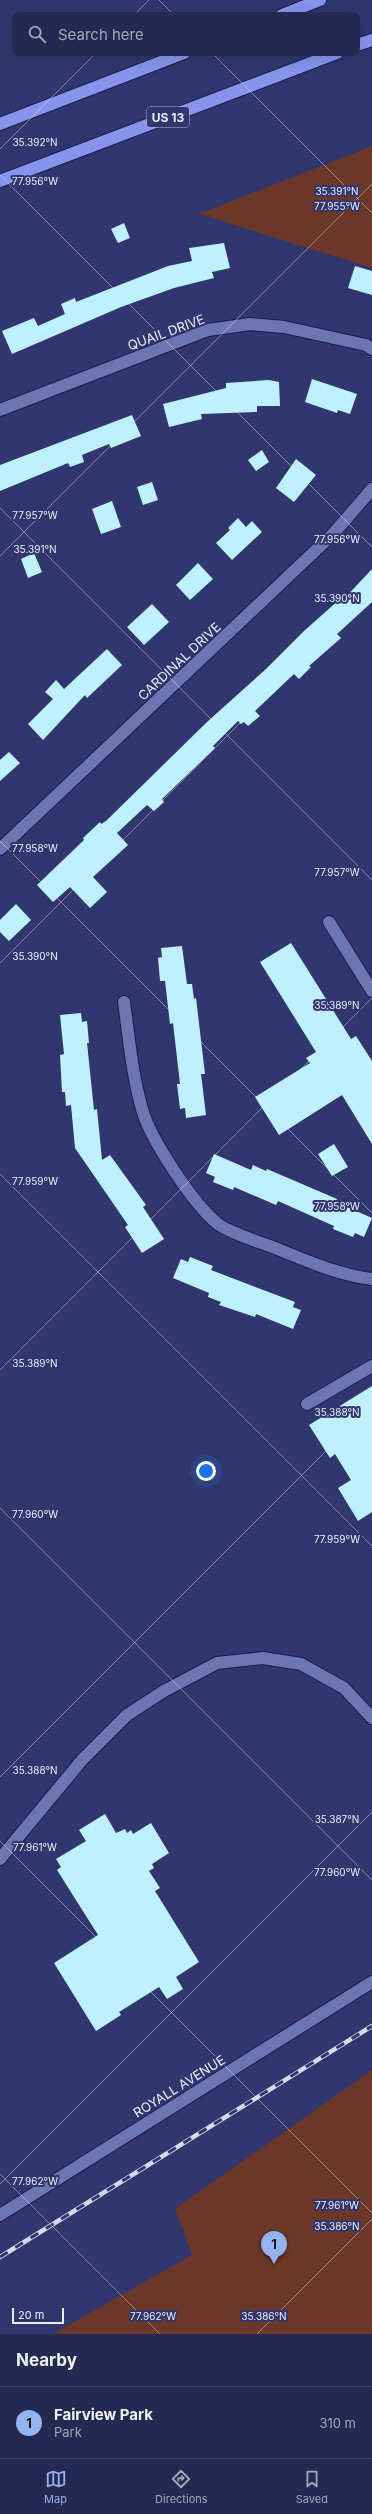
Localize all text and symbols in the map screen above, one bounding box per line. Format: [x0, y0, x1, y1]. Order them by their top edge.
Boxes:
search box [12, 12, 360, 56]
icon: search [26, 23, 48, 45]
text: Search here [58, 25, 144, 44]
road number: US 13 [147, 107, 189, 127]
text: 35.392°N [12, 136, 58, 148]
text: 77.956°W [12, 175, 58, 187]
text: 35.391°N [315, 185, 359, 197]
text: 77.955°W [314, 200, 360, 212]
street label: QUAIL DRIVE [125, 311, 207, 353]
text: 77.957°W [12, 509, 58, 521]
text: 77.956°W [314, 533, 360, 545]
text: 35.391°N [13, 543, 57, 555]
text: 35.390°N [314, 592, 360, 604]
street label: CARDINAL DRIVE [134, 619, 224, 703]
text: 77.958°W [12, 842, 58, 854]
text: 77.957°W [314, 866, 360, 878]
text: 35.390°N [12, 950, 58, 962]
text: 35.389°N [314, 999, 360, 1011]
text: 77.959°W [12, 1175, 58, 1187]
text: 77.958°W [314, 1200, 360, 1212]
text: 35.389°N [12, 1357, 58, 1369]
text: 35.388°N [314, 1406, 360, 1418]
your location [196, 1461, 216, 1481]
text: 77.960°W [12, 1508, 58, 1520]
text: 77.959°W [314, 1533, 360, 1545]
text: 35.388°N [12, 1764, 58, 1776]
text: 35.387°N [315, 1813, 359, 1825]
text: 77.961°W [13, 1841, 57, 1853]
text: 77.960°W [314, 1866, 360, 1878]
street label: ROYALL AVENUE [130, 2051, 228, 2121]
text: 77.962°W [12, 2175, 58, 2187]
text: 77.961°W [315, 2199, 359, 2211]
text: 35.386°N [314, 2220, 360, 2232]
pin: 1 [261, 2231, 287, 2264]
scale bar [12, 2306, 64, 2325]
text: 20 m [18, 2308, 44, 2322]
text: 77.962°W [130, 2310, 176, 2322]
text: 35.386°N [241, 2310, 287, 2322]
text: Nearby [16, 2350, 77, 2370]
text: Fairview Park [54, 2405, 153, 2424]
text: 1 [26, 2415, 32, 2431]
text: 310 m [319, 2415, 356, 2431]
text: Park [54, 2424, 82, 2440]
tab: Map [44, 2468, 67, 2506]
tab: Directions [155, 2468, 208, 2506]
tab: Saved [296, 2468, 328, 2506]

